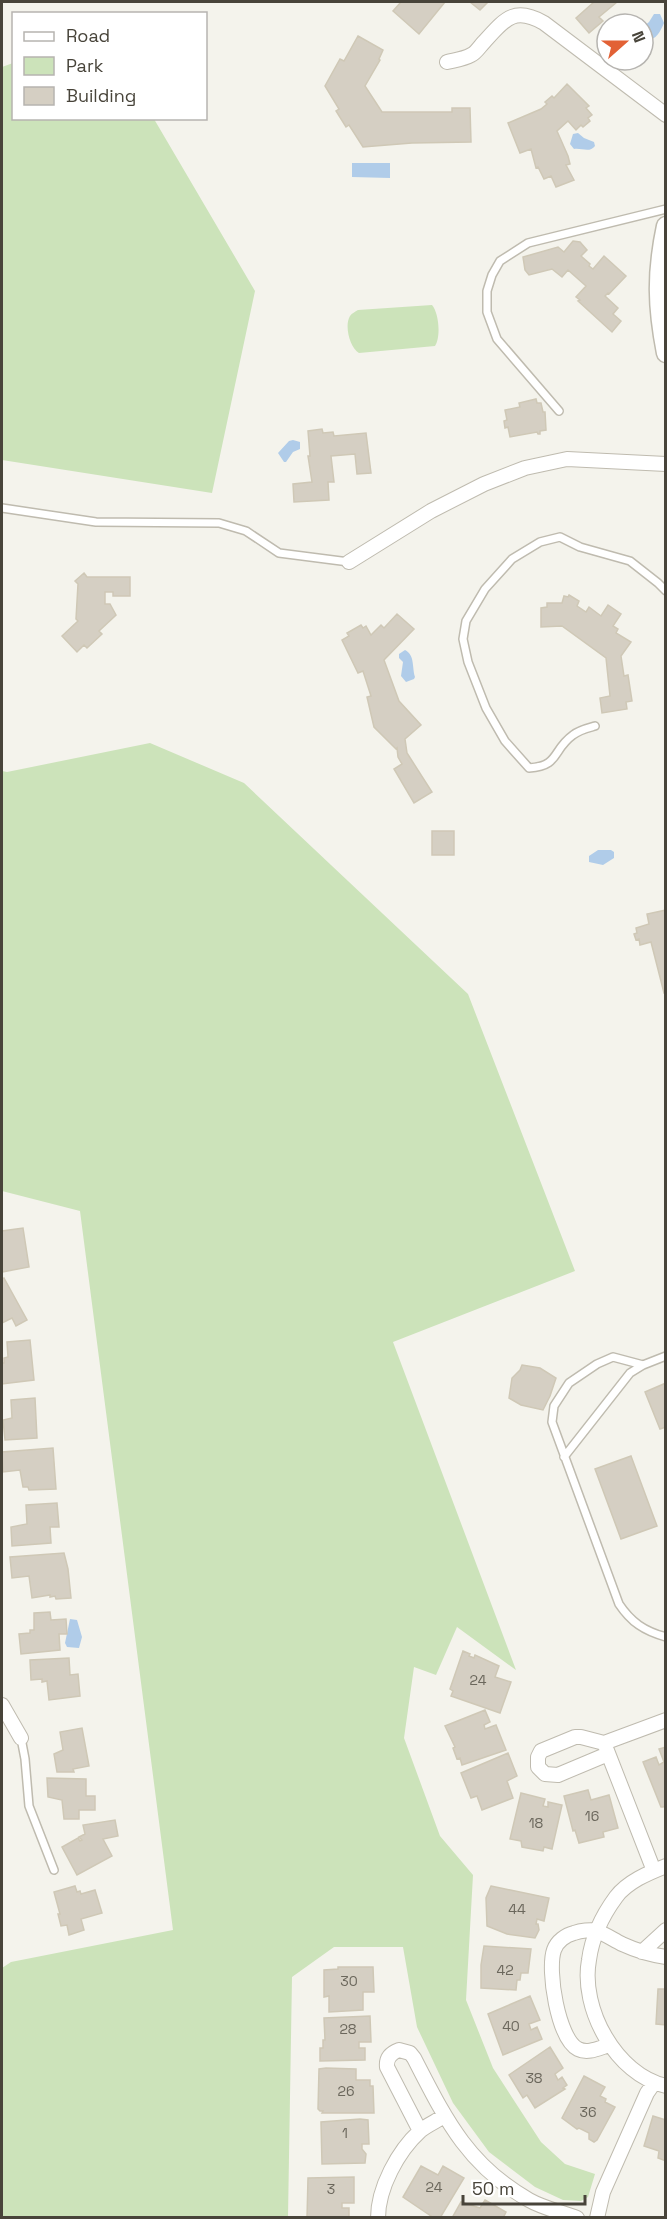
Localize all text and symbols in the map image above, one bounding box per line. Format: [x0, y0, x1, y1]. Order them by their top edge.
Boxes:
legend [12, 12, 207, 120]
north arrow [595, 12, 655, 72]
text: Road [66, 24, 110, 47]
text: N [627, 28, 650, 46]
text: Park [66, 54, 104, 77]
text: Building [66, 84, 136, 107]
house number: 24 [470, 1671, 487, 1689]
house number: 16 [585, 1807, 599, 1825]
house number: 18 [529, 1814, 544, 1832]
house number: 44 [508, 1900, 526, 1918]
house number: 42 [496, 1961, 514, 1979]
house number: 30 [340, 1972, 358, 1990]
house number: 40 [502, 2017, 520, 2035]
house number: 28 [339, 2020, 357, 2038]
house number: 38 [525, 2069, 543, 2087]
house number: 26 [337, 2082, 355, 2100]
house number: 36 [579, 2103, 597, 2121]
house number: 1 [342, 2124, 348, 2142]
scale bar [463, 2168, 584, 2206]
text: 50 m [472, 2177, 514, 2200]
house number: 24 [426, 2178, 443, 2196]
house number: 3 [327, 2180, 335, 2198]

